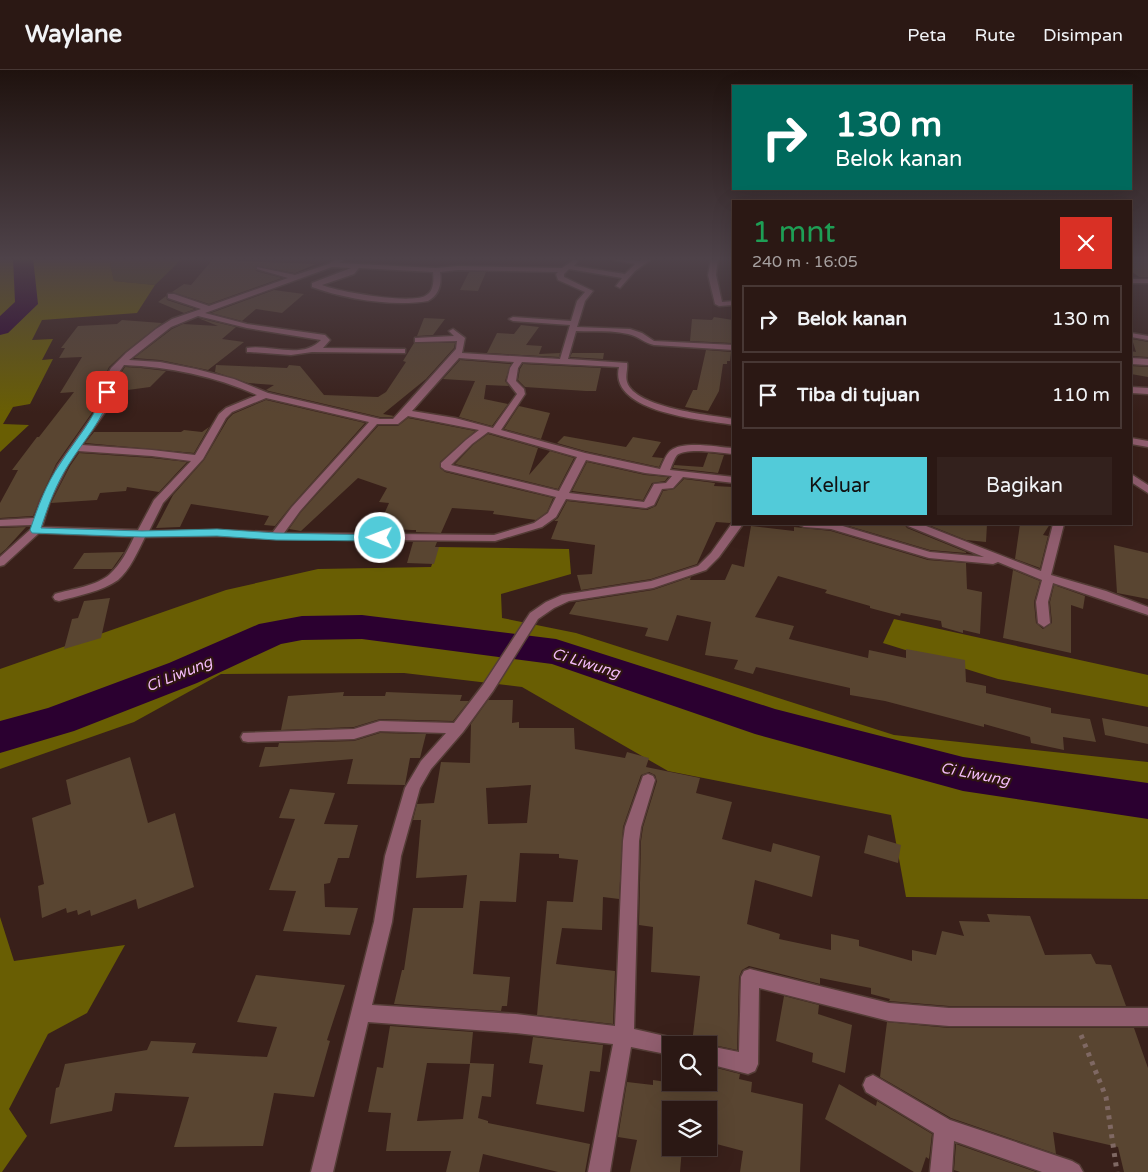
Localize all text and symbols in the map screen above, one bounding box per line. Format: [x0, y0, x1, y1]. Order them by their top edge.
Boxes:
text: Waylane [25, 20, 122, 49]
text: Peta [907, 24, 946, 46]
text: Rute [974, 24, 1015, 46]
text: Disimpan [1043, 24, 1123, 46]
text: 130 m [835, 104, 942, 146]
icon: right [752, 105, 817, 170]
text: Belok kanan [835, 146, 962, 172]
text: 1 mnt [752, 214, 836, 251]
button: close [1060, 217, 1112, 269]
text: 240 m · 16:05 [752, 252, 858, 272]
icon: right [754, 305, 782, 333]
text: Belok kanan [797, 308, 907, 330]
text: 130 m [1052, 308, 1110, 330]
pin [86, 371, 128, 413]
icon: arrive [93, 378, 121, 406]
icon: arrive [754, 381, 782, 409]
text: Tiba di tujuan [797, 384, 920, 406]
text: 110 m [1052, 384, 1110, 406]
button: Keluar [752, 457, 927, 515]
button: Bagikan [937, 457, 1112, 515]
position arrow [353, 511, 405, 563]
water label: Ci Liwung [550, 644, 624, 682]
water label: Ci Liwung [143, 652, 216, 695]
water label: Ci Liwung [939, 758, 1013, 790]
map controls [662, 1036, 717, 1156]
button: search [662, 1036, 717, 1091]
button: layers [662, 1101, 717, 1156]

